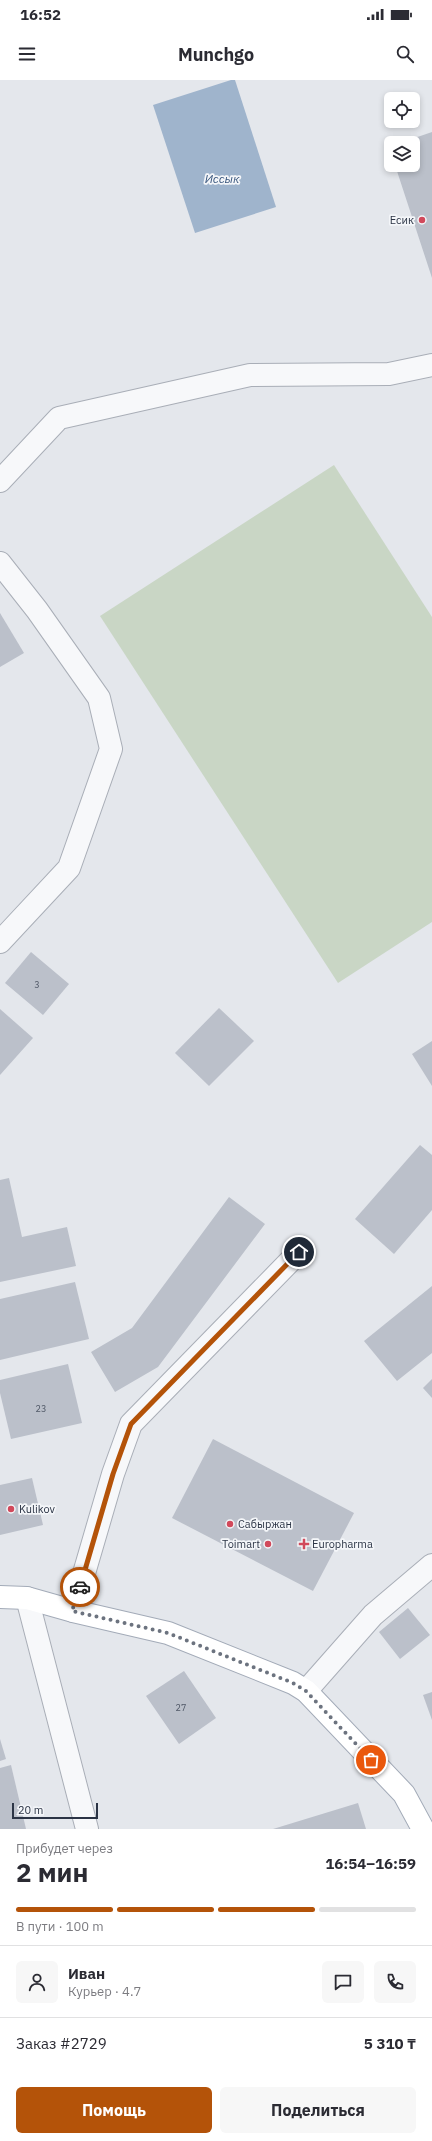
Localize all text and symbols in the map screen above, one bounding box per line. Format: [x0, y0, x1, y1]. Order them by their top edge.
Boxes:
text: 16:52 [20, 5, 61, 24]
icon: menu [16, 43, 38, 65]
text: Munchgo [178, 43, 254, 66]
icon: search [394, 43, 416, 65]
map controls [384, 92, 420, 172]
button: locate [384, 92, 420, 128]
button: layers [384, 136, 420, 172]
water label: Иссык [205, 171, 240, 186]
place label: Есик [390, 213, 414, 227]
marker: Есик [417, 215, 427, 225]
house number: 3 [34, 979, 40, 990]
pin [282, 1235, 316, 1269]
icon: home [288, 1241, 310, 1263]
house number: 23 [36, 1403, 46, 1414]
place label: Kulikov [19, 1502, 56, 1516]
marker: Kulikov [6, 1504, 16, 1514]
place label: Сабыржан [238, 1517, 292, 1531]
marker: Сабыржан [225, 1519, 235, 1529]
place label: Toimart [222, 1537, 260, 1551]
place label: Europharma [312, 1537, 373, 1551]
marker: Toimart [263, 1539, 273, 1549]
marker: Europharma [299, 1539, 309, 1549]
courier [60, 1567, 100, 1607]
icon: car [69, 1576, 91, 1598]
house number: 27 [176, 1702, 186, 1713]
pin [354, 1743, 388, 1777]
icon: bag [360, 1749, 382, 1771]
scale bar [12, 1801, 98, 1820]
text: 20 m [18, 1803, 43, 1817]
text: Прибудет через [16, 1840, 113, 1857]
text: 16:54–16:59 [325, 1854, 416, 1873]
text: 2 мин [16, 1855, 88, 1889]
text: В пути · 100 m [16, 1918, 104, 1935]
button: person [16, 1961, 58, 2003]
button: chat [322, 1961, 364, 2003]
button: phone [374, 1961, 416, 2003]
text: Иван [68, 1964, 105, 1983]
text: Курьер · 4.7 [68, 1983, 141, 2000]
text: Заказ #2729 [16, 2034, 107, 2053]
text: 5 310 ₸ [364, 2034, 416, 2053]
button: Помощь [16, 2087, 212, 2133]
button: Поделиться [220, 2087, 416, 2133]

